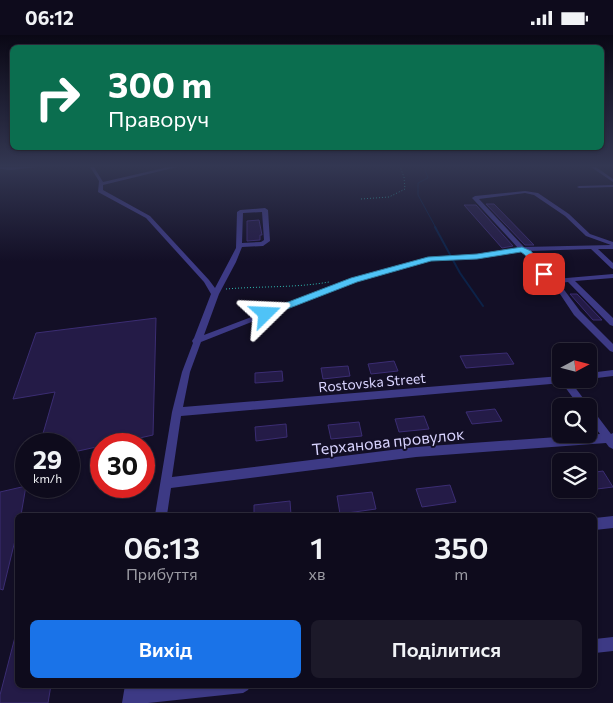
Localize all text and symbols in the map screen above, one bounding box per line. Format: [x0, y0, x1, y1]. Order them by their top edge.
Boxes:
text: 06:12 [25, 6, 74, 29]
text: 300 m [108, 62, 212, 105]
icon: right [25, 65, 90, 130]
text: Праворуч [108, 105, 209, 132]
pin [523, 253, 565, 295]
icon: arrive [530, 260, 558, 288]
position arrow [239, 287, 291, 339]
north arrow [552, 343, 598, 387]
map controls [552, 343, 597, 498]
street label: Rostovska Street [318, 369, 427, 395]
button: search [552, 398, 597, 443]
street label: Терханова провулок [311, 423, 466, 458]
speed limit sign: 30 [90, 433, 155, 498]
text: 29 [33, 444, 62, 474]
button: layers [552, 453, 597, 498]
text: km/h [33, 471, 62, 485]
text: 06:13 [123, 528, 200, 565]
text: 1 [310, 528, 324, 565]
text: 350 [434, 528, 489, 565]
text: Прибуття [126, 564, 198, 583]
text: хв [308, 564, 325, 583]
text: m [454, 564, 468, 583]
button: Вихід [30, 620, 301, 678]
button: Поділитися [311, 620, 582, 678]

